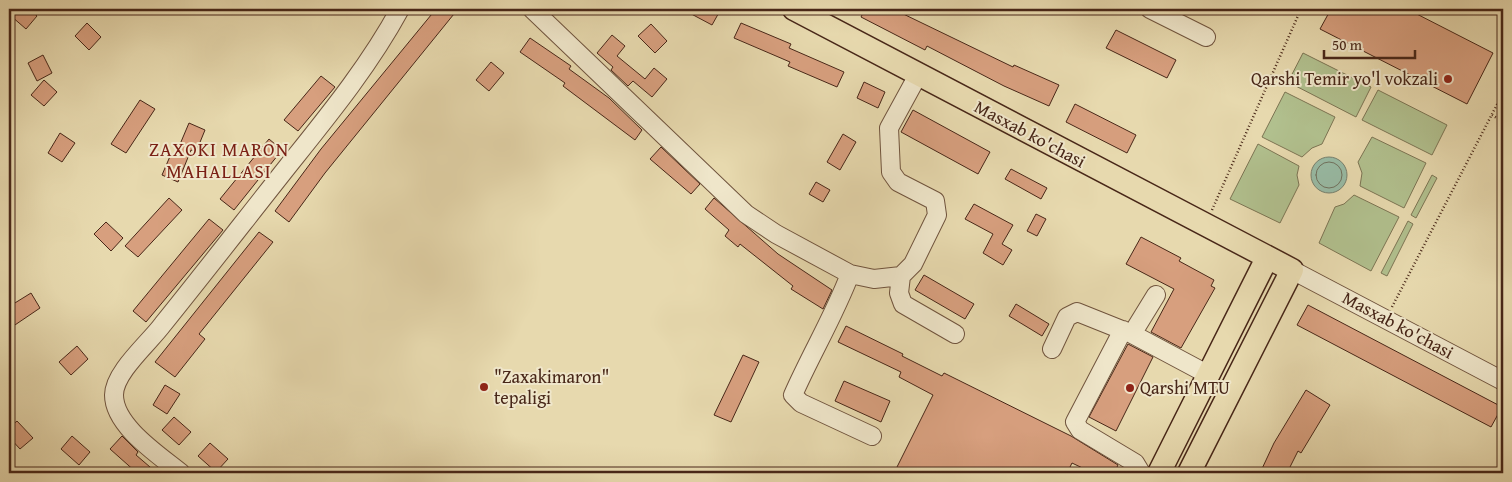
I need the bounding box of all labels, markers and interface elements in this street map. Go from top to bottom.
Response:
scale bar [1324,28,1416,60]
text: 50 m [1332,34,1363,55]
place label: Qarshi Temir yo'l vokzali [1251,65,1438,92]
marker: Qarshi Temir yo'l vokzali [1442,73,1454,85]
street label: Masxab ko'chasi [970,93,1091,174]
district label: ZAXOKI MARON MAHALLASI [149,135,289,185]
street label: Masxab ko'chasi [1338,284,1459,365]
place label: "Zaxakimaron" tepaligi [494,363,609,411]
place label: Qarshi MTU [1140,374,1230,401]
marker: "Zaxakimaron" tepaligi [478,381,490,393]
marker: Qarshi MTU [1124,382,1136,394]

